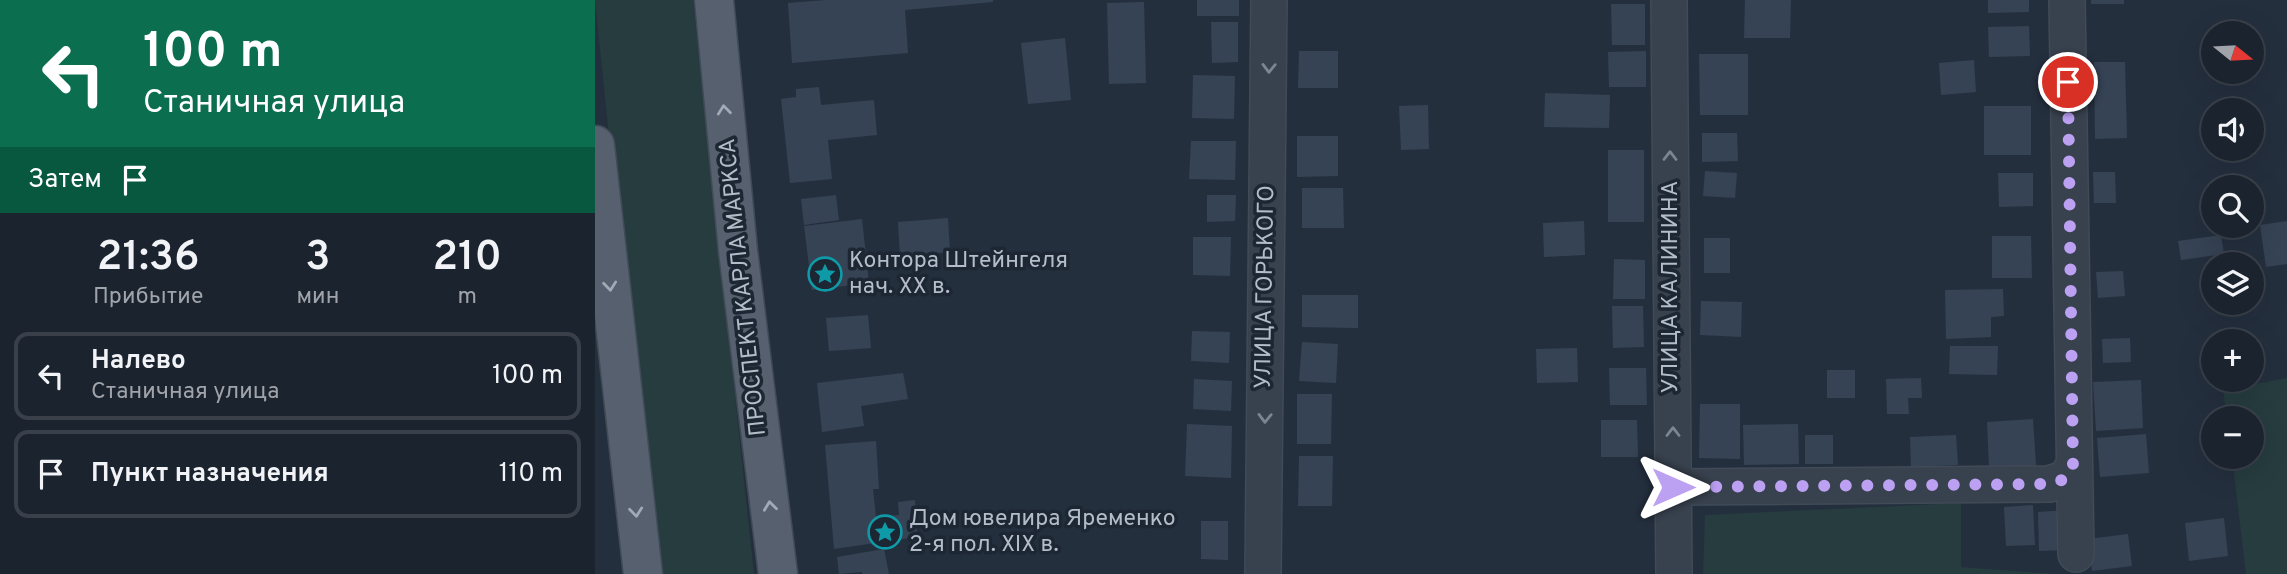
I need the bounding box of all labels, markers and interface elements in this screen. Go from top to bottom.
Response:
north arrow [2201,21,2265,84]
map controls [2201,21,2264,469]
text: 100 m [143,23,282,85]
icon: left [28,28,119,119]
pin [2038,52,2098,112]
one-way arrow [1261,63,1276,74]
icon: arrive [2049,63,2087,101]
text: Станичная улица [143,84,405,124]
button: sound [2201,98,2264,161]
one-way arrow [717,104,732,116]
street label: ПРОСПЕКТ КАРЛА МАРКСА [714,137,774,437]
one-way arrow [1662,150,1678,161]
icon: arrive [116,161,154,199]
text: Затем [28,164,102,197]
button: search [2201,175,2264,238]
street label: УЛИЦА КАЛИНИНА [1657,181,1686,393]
street label: УЛИЦА ГОРЬКОГО [1250,185,1282,389]
text: 21:36 [97,232,200,285]
text: 3 [305,232,331,285]
text: 210 [432,232,502,285]
place label: Контора Штейнгеля нач. ХХ в. [849,247,1068,302]
button: layers [2201,252,2264,315]
place icon: Контора Штейнгеля нач. ХХ в. [806,255,844,293]
one-way arrow [603,280,618,292]
text: Прибытие [93,283,203,312]
text: мин [296,283,339,312]
text: m [457,283,477,312]
button: + [2201,329,2264,392]
text: Налево [91,345,186,378]
icon: left [32,357,70,395]
text: 100 m [492,360,563,393]
text: Станичная улица [91,378,279,407]
button: − [2201,406,2264,469]
one-way arrow [1257,413,1272,424]
one-way arrow [1665,427,1680,438]
position arrow [1636,450,1710,524]
icon: arrive [32,455,70,493]
text: Пункт назначения [91,458,329,491]
text: 110 m [499,458,563,491]
one-way arrow [762,500,777,512]
place label: Дом ювелира Яременко 2-я пол. XIX в. [909,505,1176,560]
one-way arrow [628,506,643,518]
place icon: Дом ювелира Яременко 2-я пол. XIX в. [866,513,904,551]

